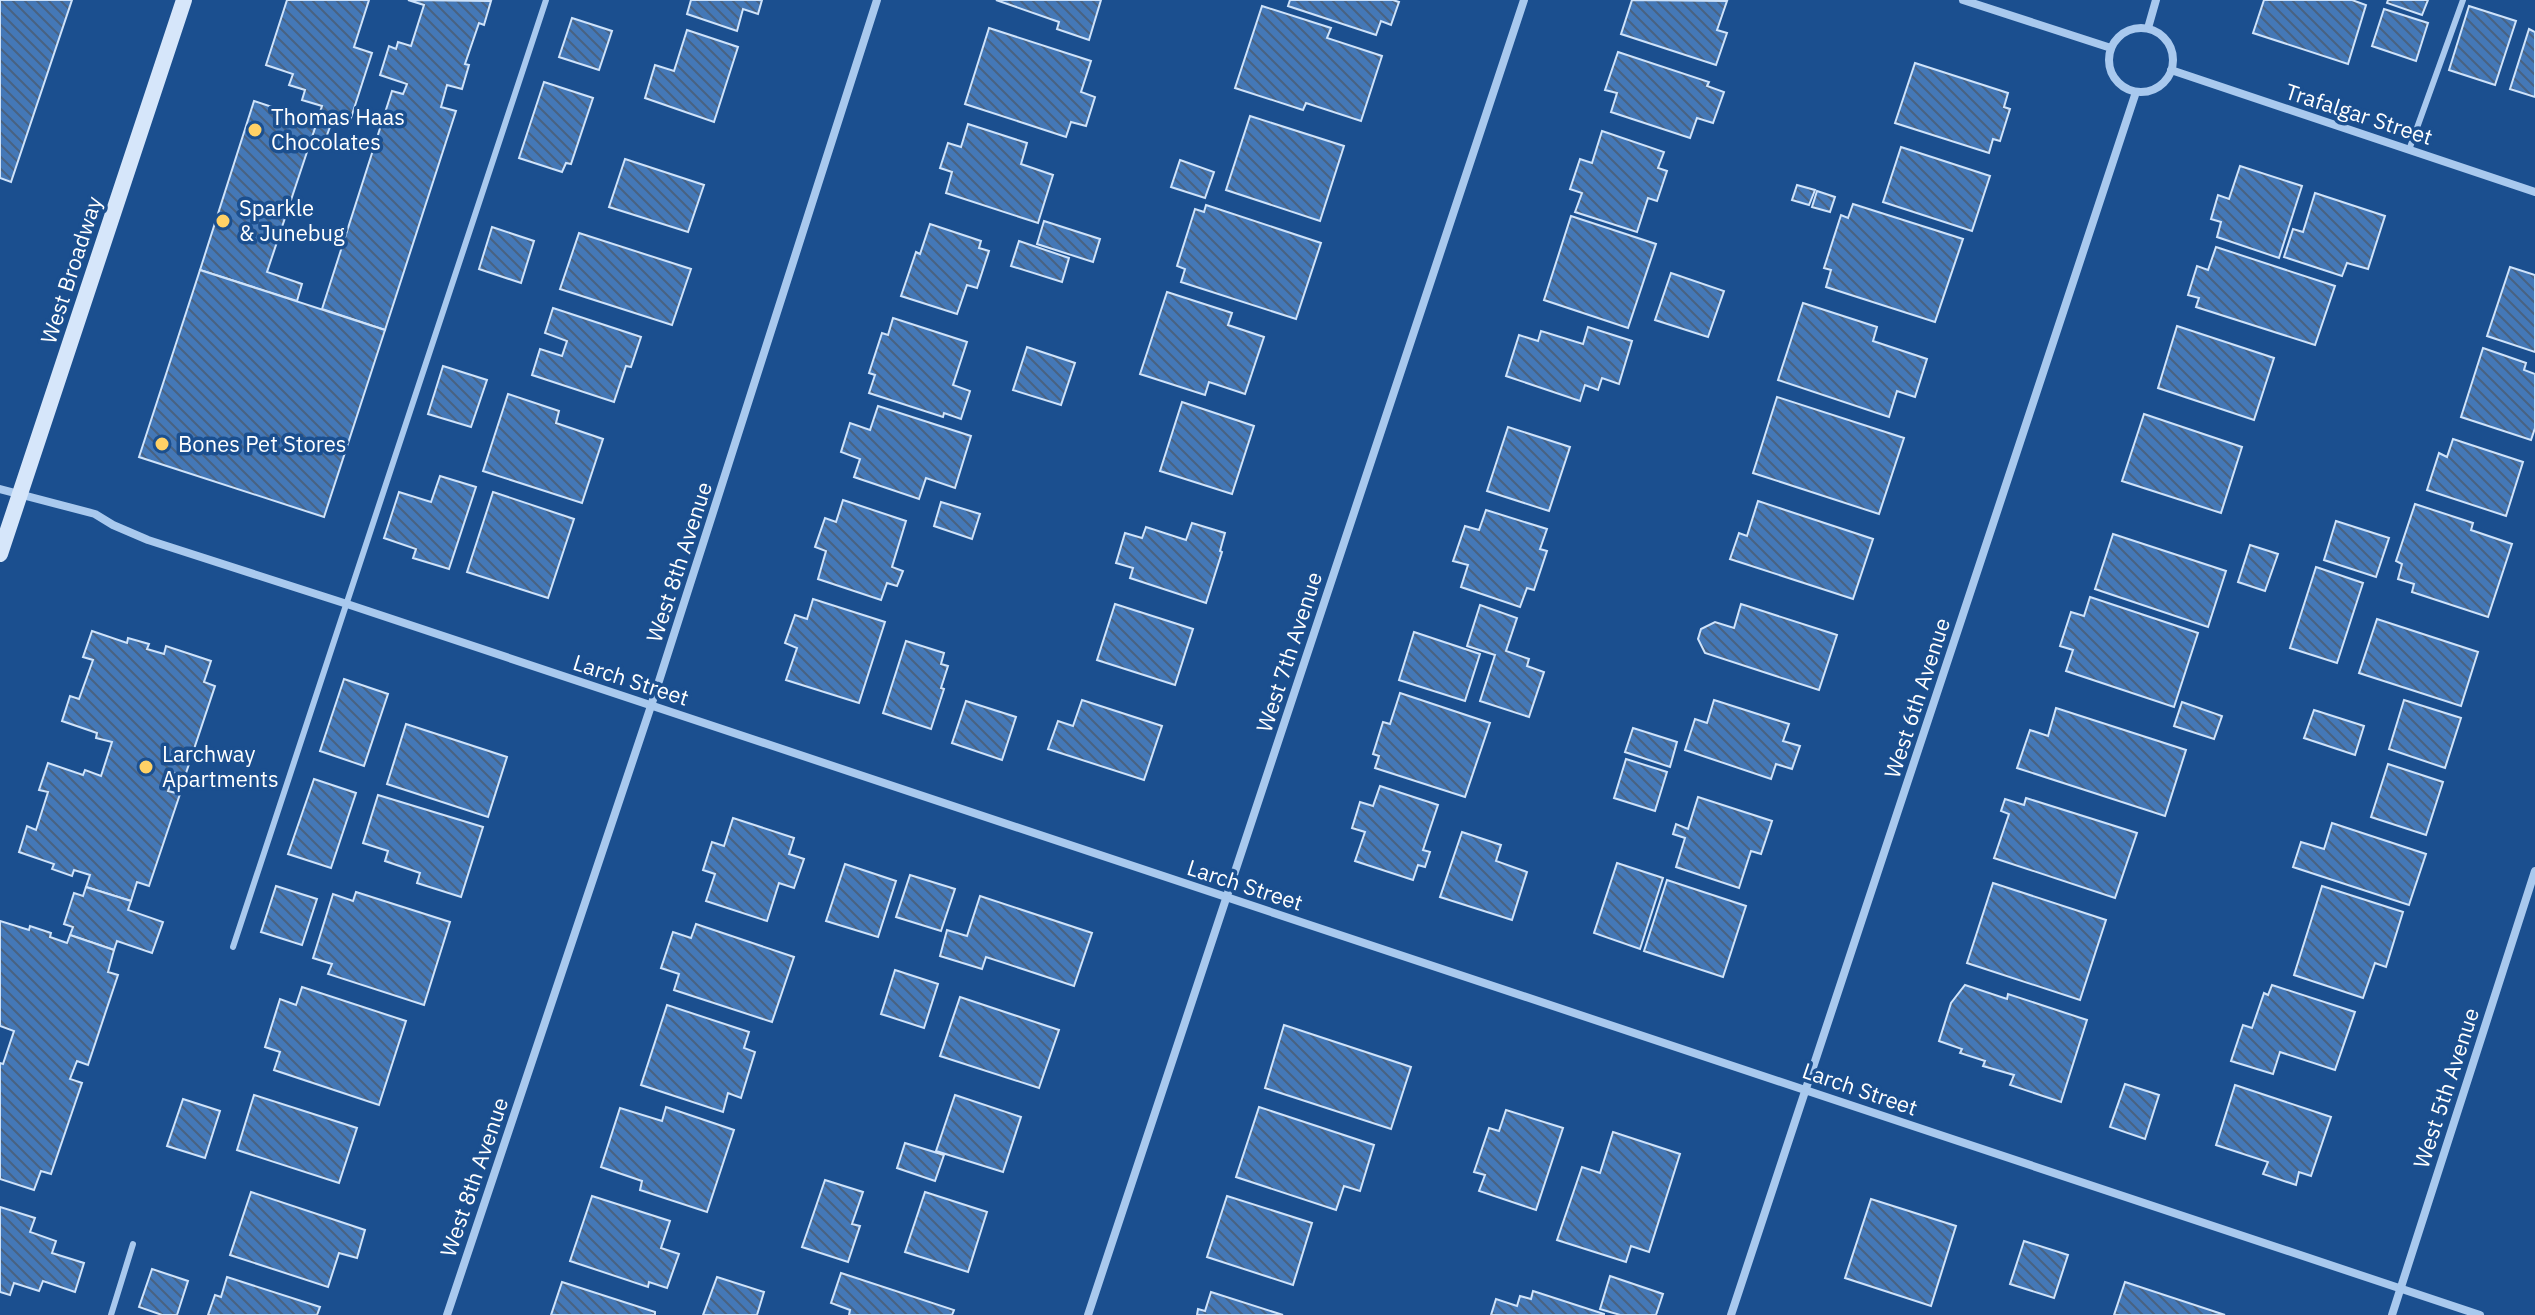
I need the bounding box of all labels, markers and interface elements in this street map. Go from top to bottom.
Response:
street label: Trafalgar Street [2282,76,2436,151]
place label: Thomas Haas Chocolates [271,102,405,156]
marker: Thomas Haas Chocolates [246,121,264,139]
street label: West Broadway [33,192,108,347]
place label: Sparkle & Junebug [239,193,345,247]
marker: Sparkle & Junebug [214,212,232,230]
place label: Bones Pet Stores [178,429,347,458]
marker: Bones Pet Stores [153,435,171,453]
street label: West 8th Avenue [639,478,718,646]
street label: West 7th Avenue [1249,568,1328,736]
street label: West 6th Avenue [1877,614,1956,782]
street label: Larch Street [570,647,693,712]
place label: Larchway Apartments [162,739,279,793]
marker: Larchway Apartments [137,758,155,776]
street label: Larch Street [1184,852,1307,917]
street label: West 5th Avenue [2406,1004,2485,1172]
street label: Larch Street [1799,1055,1922,1122]
street label: West 8th Avenue [433,1093,514,1260]

